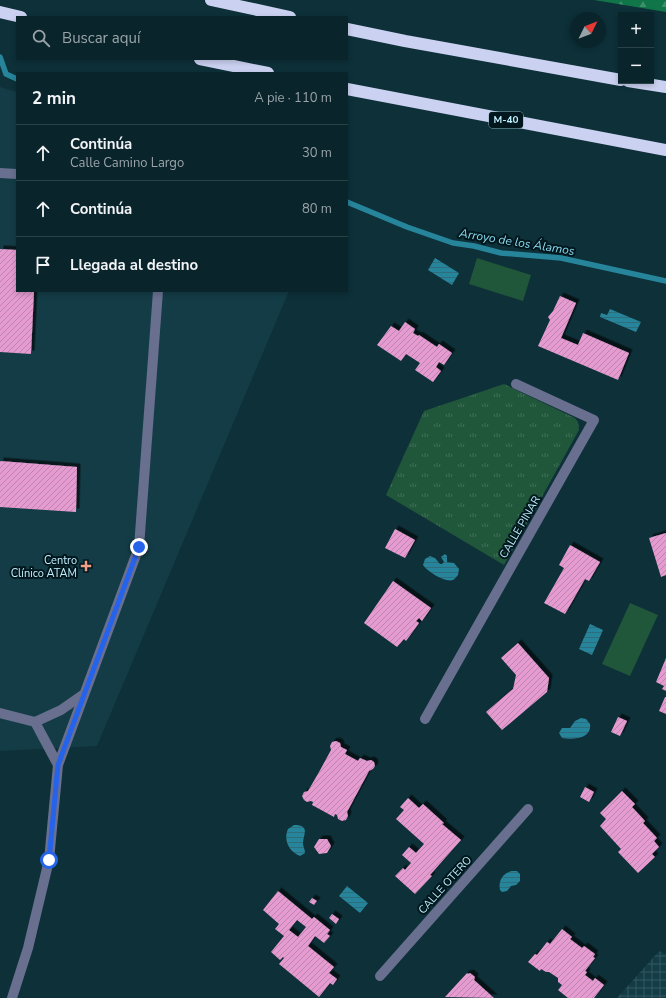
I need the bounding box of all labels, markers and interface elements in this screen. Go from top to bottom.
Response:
north arrow [570,12,606,48]
map controls [618,12,654,84]
button: + [618,12,654,48]
search box [16,16,348,60]
icon: search [30,27,52,49]
text: Buscar aquí [62,28,140,48]
button: − [618,48,654,84]
text: 2 min [32,87,76,110]
text: A pie · 110 m [254,89,332,107]
road number: M-40 [489,112,523,128]
text: Continúa [70,134,132,154]
icon: ahead [32,142,54,164]
text: 30 m [302,144,332,162]
text: Calle Camino Largo [70,154,184,172]
icon: ahead [32,198,54,220]
text: Continúa [70,199,132,219]
text: 80 m [302,200,332,218]
water label: Arroyo de los Álamos [457,225,576,259]
icon: arrive [32,254,54,276]
text: Llegada al destino [70,255,198,275]
street label: CALLE PINAR [496,493,544,561]
route end [130,538,148,556]
place label: Centro Clínico ATAM [11,553,77,581]
marker: Centro Clínico ATAM [80,560,92,572]
route start [40,851,58,869]
street label: CALLE OTERO [415,853,475,917]

